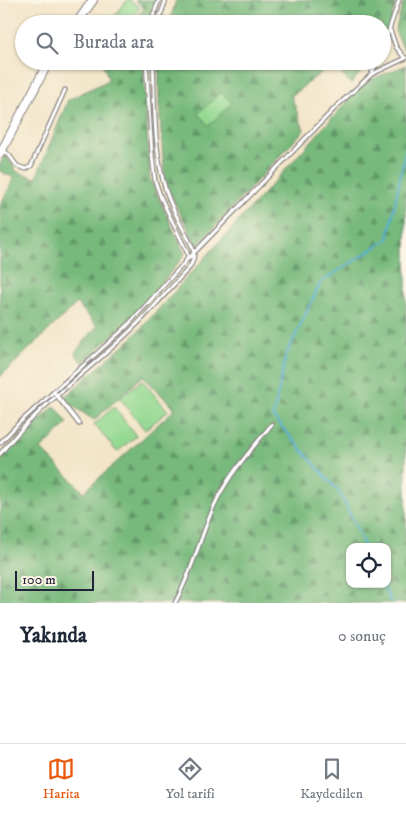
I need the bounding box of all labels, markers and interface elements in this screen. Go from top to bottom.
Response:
search box [15,15,391,70]
icon: search [33,29,61,57]
text: Burada ara [73,31,154,54]
map controls [346,543,391,588]
button: locate [346,543,391,588]
scale bar [15,568,94,591]
text: 100 m [22,571,56,589]
text: Yakında [20,623,87,649]
text: 0 sonuç [338,626,386,646]
tab: Harita [43,755,80,803]
tab: Yol tarifi [165,755,215,803]
tab: Kaydedilen [300,755,363,803]

